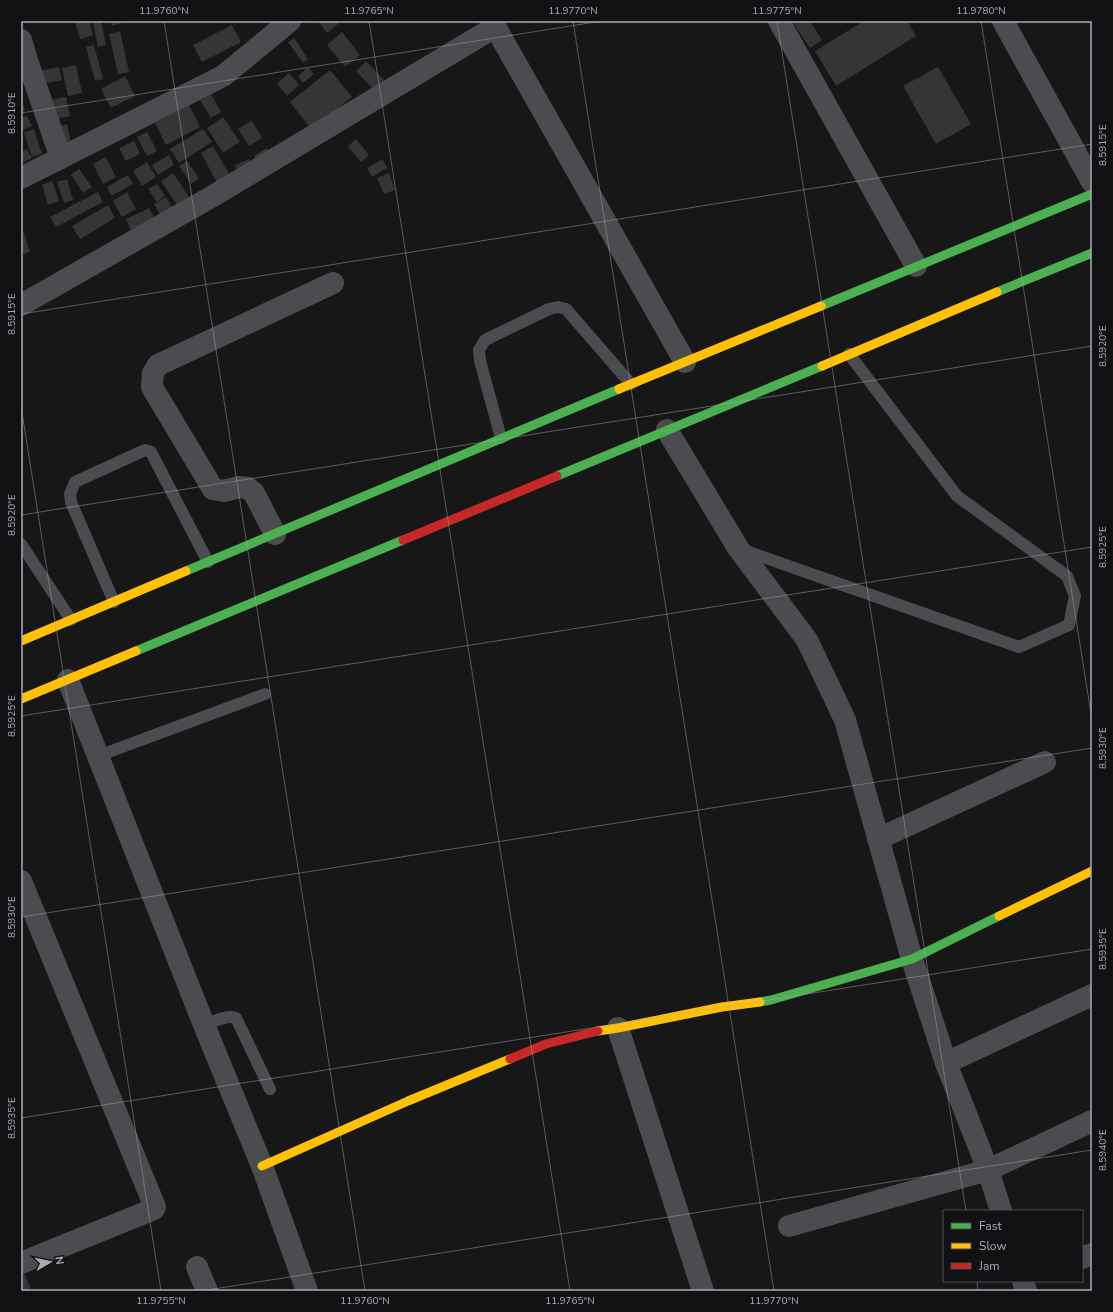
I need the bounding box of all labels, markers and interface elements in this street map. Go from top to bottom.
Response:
text: 11.9760°N [139,4,189,18]
text: 11.9765°N [344,4,394,18]
text: 11.9770°N [548,4,598,18]
text: 11.9775°N [752,4,802,18]
text: 11.9780°N [956,4,1006,18]
text: 8.5910°E [5,92,19,134]
text: 8.5915°E [1096,124,1110,166]
text: 8.5915°E [5,293,19,335]
text: 8.5920°E [1096,325,1110,367]
text: 8.5920°E [5,494,19,536]
text: 8.5925°E [1096,526,1110,568]
text: 8.5925°E [5,695,19,737]
text: 8.5930°E [1096,727,1110,769]
text: 8.5930°E [5,896,19,938]
text: 8.5935°E [1096,928,1110,970]
text: 8.5935°E [5,1097,19,1139]
text: 8.5940°E [1096,1129,1110,1171]
legend [943,1210,1083,1282]
text: Fast [979,1218,1002,1234]
text: Slow [979,1238,1007,1254]
north arrow [30,1242,70,1282]
text: N [51,1255,67,1266]
text: Jam [978,1258,1000,1274]
text: 11.9755°N [136,1294,186,1308]
text: 11.9760°N [340,1294,390,1308]
text: 11.9765°N [545,1294,595,1308]
text: 11.9770°N [749,1294,799,1308]

